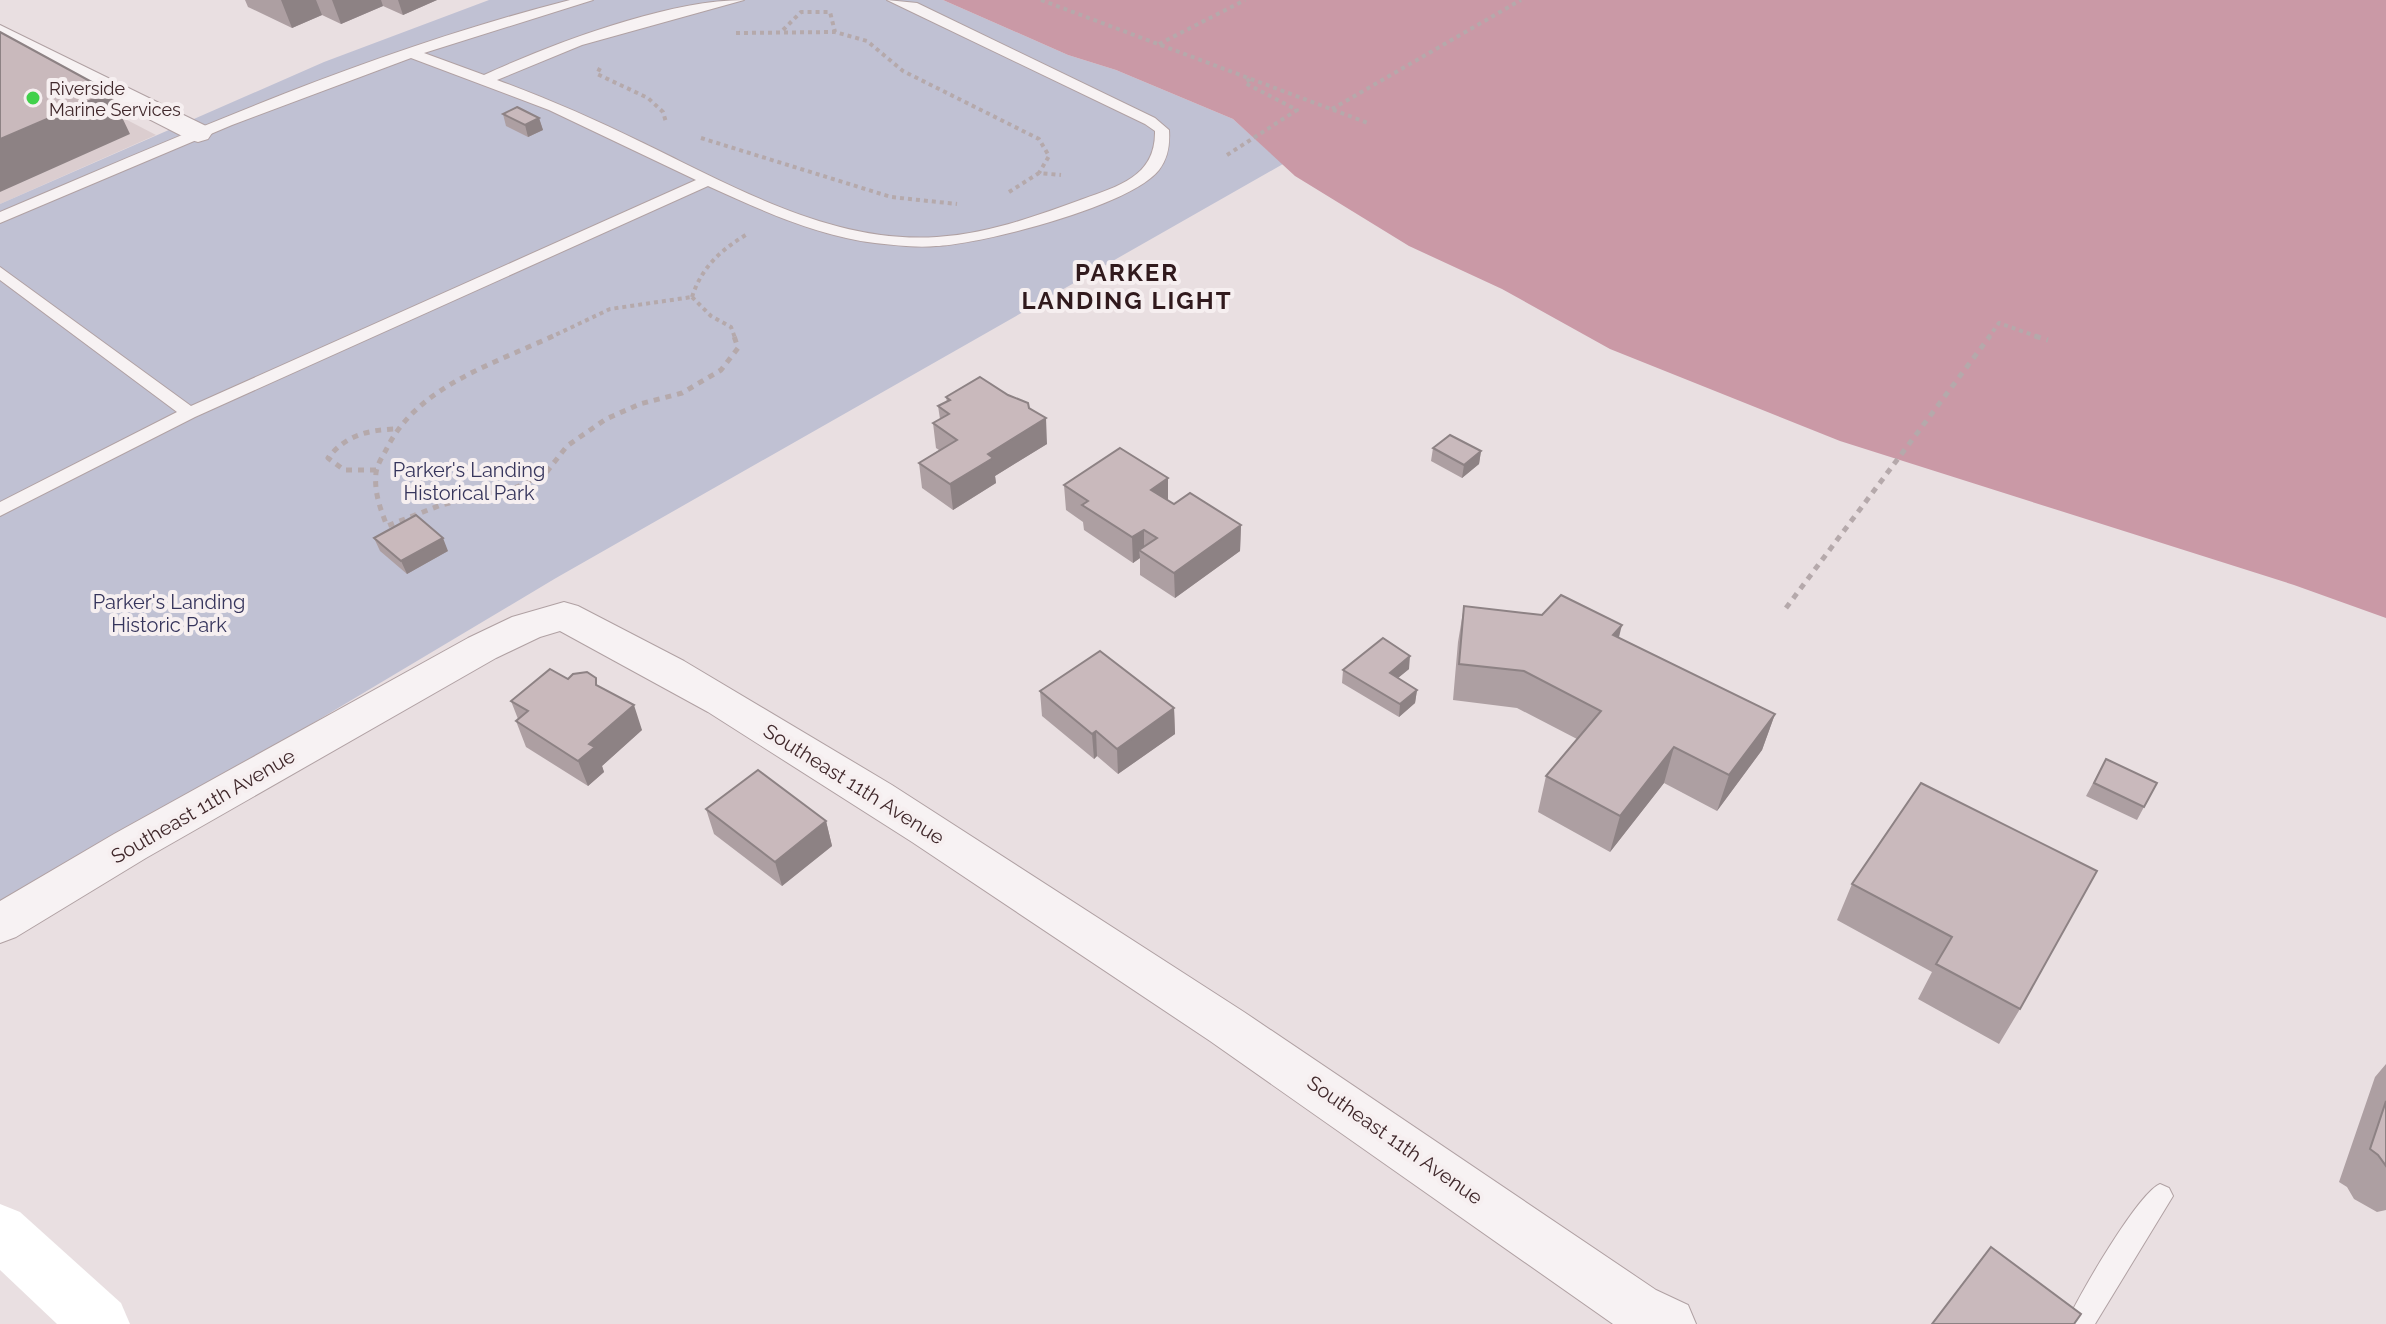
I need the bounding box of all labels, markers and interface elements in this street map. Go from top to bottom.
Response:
place label: Riverside Marine Services [49,78,181,120]
marker: Riverside Marine Services [24,89,42,107]
district label: PARKER LANDING LIGHT [1022,258,1233,315]
park label: Parker's Landing Historical Park [393,458,545,505]
park label: Parker's Landing Historic Park [93,590,245,637]
street label: Southeast 11th Avenue [759,719,949,850]
street label: Southeast 11th Avenue [107,743,300,869]
street label: Southeast 11th Avenue [1303,1070,1487,1210]

